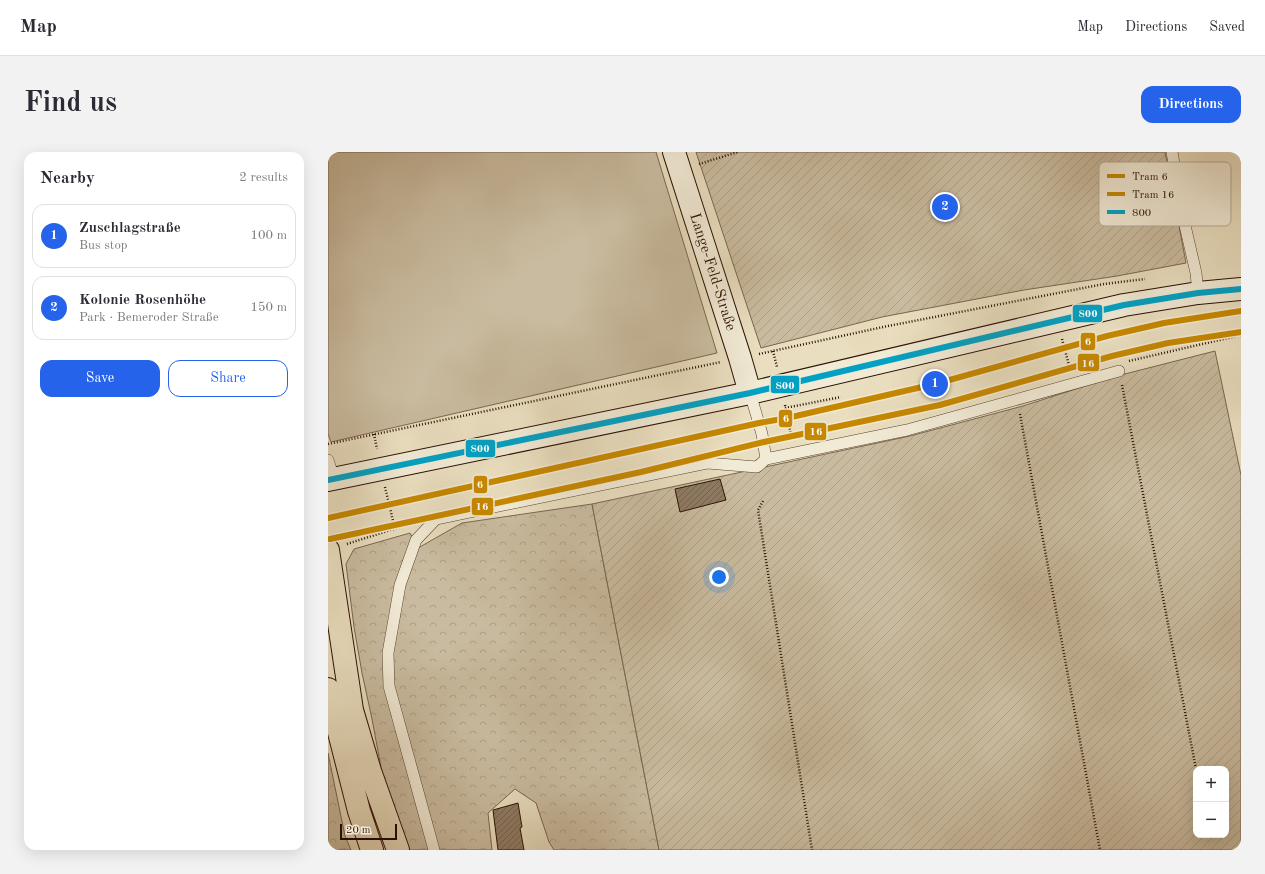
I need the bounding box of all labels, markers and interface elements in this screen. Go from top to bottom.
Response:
text: Map [20,18,57,37]
text: Map [1077,20,1103,34]
text: Directions [1125,20,1187,34]
text: Saved [1209,20,1245,34]
button: Directions [1141,86,1241,123]
text: Find us [24,90,117,118]
legend [1099,162,1231,226]
text: Nearby [40,170,95,187]
text: 2 results [239,171,288,184]
text: Tram 6 [1132,172,1168,183]
text: Tram 16 [1132,190,1174,201]
pin: 2 [932,192,958,222]
text: 800 [1132,208,1151,219]
street label: Lange-Feld-Straße [687,211,738,333]
text: Zuschlagstraße [79,221,181,236]
text: 1 [50,229,58,242]
text: 100 m [250,229,287,242]
text: Bus stop [79,239,128,252]
text: Kolonie Rosenhöhe [79,293,206,308]
text: 2 [50,301,58,314]
text: 150 m [250,301,287,314]
line badge: 800 [1072,304,1103,323]
text: 800 [1078,309,1098,320]
text: Park · Bemeroder Straße [79,311,219,324]
line badge: 6 [1080,332,1096,351]
text: 6 [1085,337,1091,348]
line badge: 16 [1077,353,1100,372]
text: 16 [1082,359,1094,370]
button: Save [40,360,160,397]
button: Share [168,360,288,397]
pin: 1 [922,369,948,399]
line badge: 800 [770,375,800,394]
text: 800 [775,381,795,392]
line badge: 6 [778,409,793,428]
text: 6 [783,414,789,425]
line badge: 16 [804,422,827,441]
text: 16 [810,427,822,438]
line badge: 800 [465,439,496,458]
text: 800 [470,444,490,455]
line badge: 6 [473,475,488,494]
text: 6 [477,480,483,491]
line badge: 16 [471,497,494,516]
text: 16 [476,502,488,513]
your location [709,567,729,587]
map controls [1193,766,1229,838]
button: + [1193,766,1229,802]
button: − [1193,802,1229,838]
scale bar [340,822,397,841]
text: 20 m [346,825,371,836]

